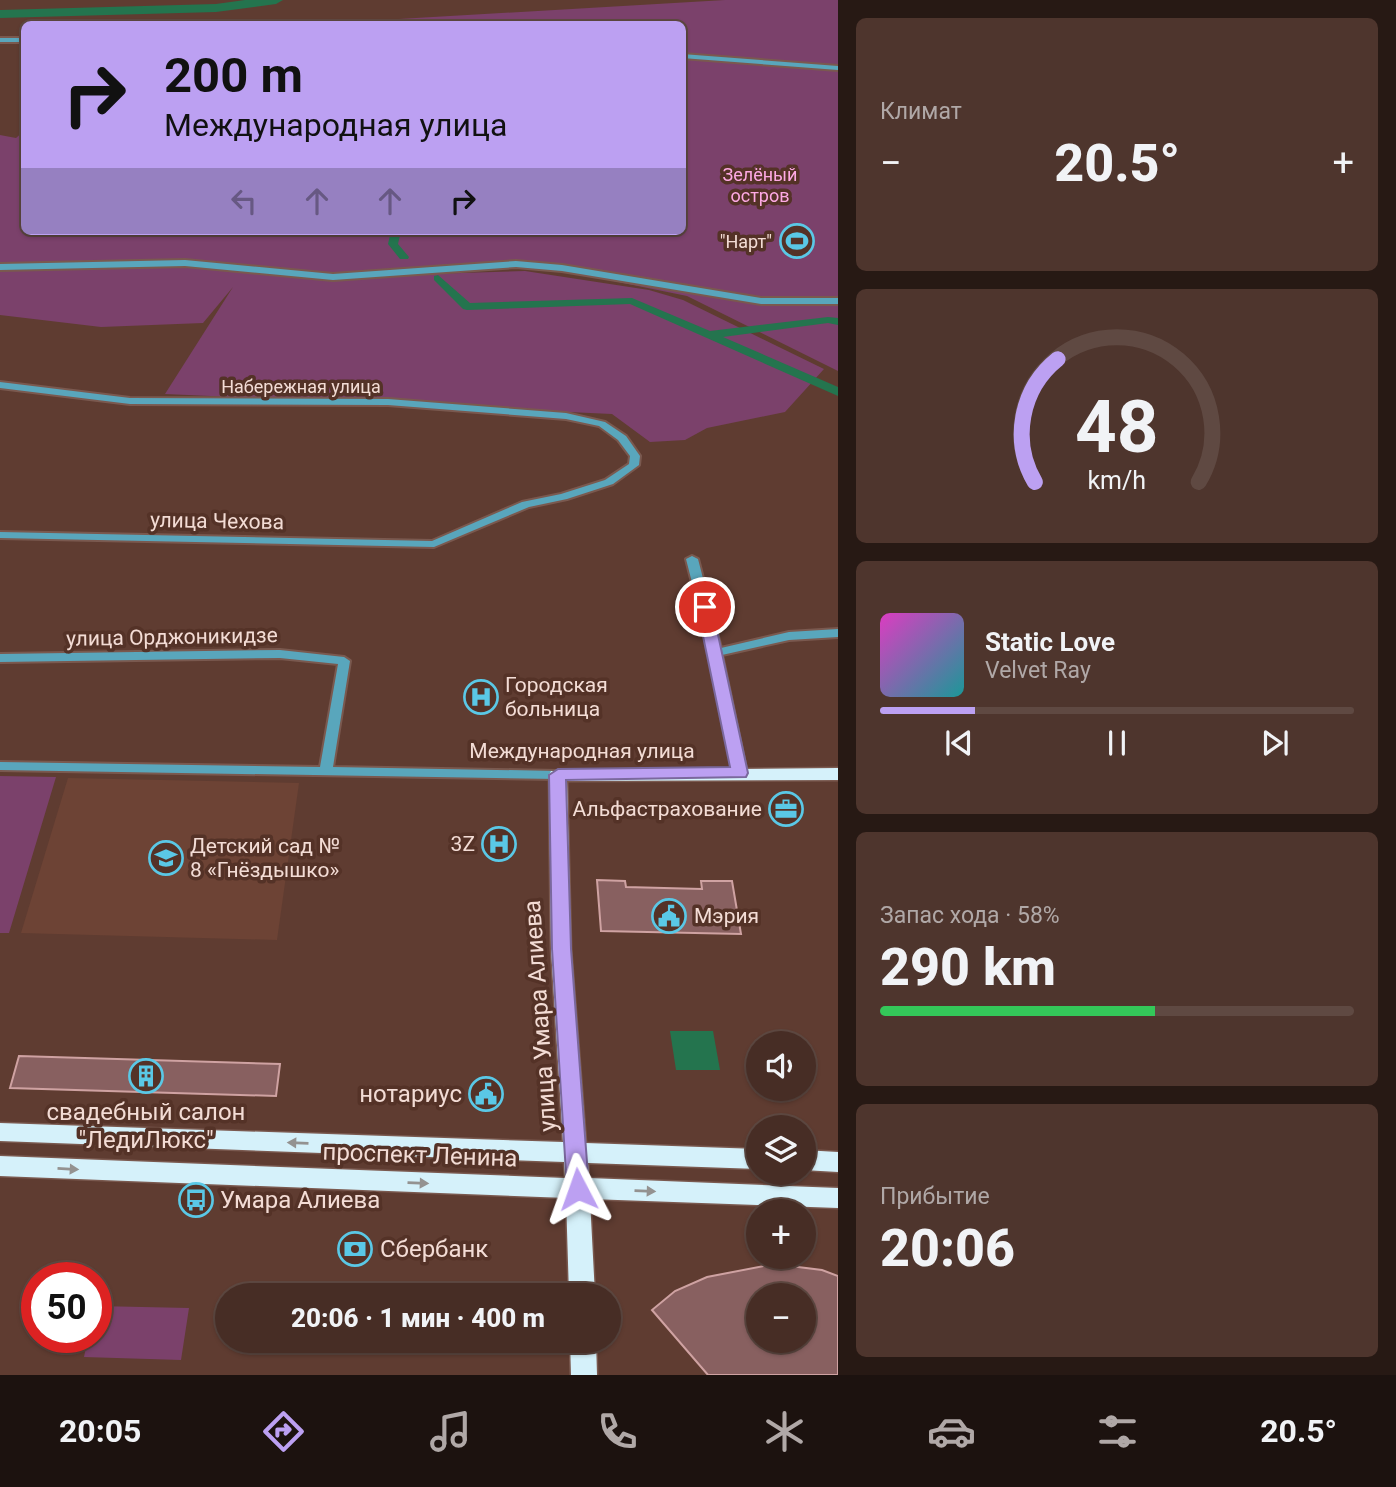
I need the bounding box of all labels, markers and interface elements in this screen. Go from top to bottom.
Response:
text: 200 m [164,47,303,104]
icon: right [49,49,140,140]
text: Климат [880,98,962,125]
text: Международная улица [164,106,507,144]
text: 20.5° [1054,133,1180,194]
text: − [880,141,902,185]
text: + [1332,141,1354,185]
park label: Зелёный остров [723,164,797,206]
icon: left [225,182,263,220]
icon: ahead [298,182,336,220]
icon: ahead [371,182,409,220]
icon: right [444,182,482,220]
sports icon: "Нарт" [778,222,816,260]
place label: "Нарт" [720,231,772,252]
street label: Набережная улица [221,376,381,397]
text: 48 [1075,385,1159,471]
text: km/h [1088,466,1146,495]
street label: улица Чехова [150,508,284,534]
pin [675,577,735,637]
icon: arrive [686,588,724,626]
street label: улица Орджоникидзе [66,623,278,651]
text: Static Love [985,627,1115,657]
text: Velvet Ray [985,657,1091,684]
place label: Городская больница [505,673,608,721]
hospital icon: Городская больница [462,678,500,716]
icon: previous [940,724,978,762]
icon: pause [1098,724,1136,762]
icon: next [1256,724,1294,762]
street label: Международная улица [469,739,695,763]
office icon: Альфастрахование [767,790,805,828]
place label: Альфастрахование [573,797,762,821]
hospital icon: 3Z [480,825,518,863]
place label: 3Z [451,832,475,856]
place label: Детский сад № 8 «Гнёздышко» [190,834,340,882]
school or university icon: Детский сад № 8 «Гнёздышко» [147,839,185,877]
public building icon: Мэрия [650,897,688,935]
street label: улица Умара Алиева [518,899,562,1133]
text: Запас хода · 58% [880,902,1060,929]
place label: Мэрия [694,904,759,928]
text: 290 km [880,937,1056,998]
map controls [746,1031,816,1353]
button: sound [746,1031,816,1101]
building icon: свадебный салон "ЛедиЛюкс" [127,1057,165,1095]
public building icon: нотариус [467,1075,505,1113]
place label: нотариус [359,1080,462,1108]
place label: свадебный салон "ЛедиЛюкс" [47,1098,245,1154]
button: layers [746,1115,816,1185]
one-way arrow [287,1138,309,1149]
street label: проспект Ленина [322,1138,518,1172]
position arrow [541,1152,615,1226]
one-way arrow [57,1163,79,1174]
one-way arrow [407,1178,429,1189]
bus stop icon: Умара Алиева [177,1181,215,1219]
text: Прибытие [880,1183,990,1210]
place label: Умара Алиева [220,1186,380,1214]
one-way arrow [634,1186,656,1197]
button: + [746,1199,816,1269]
text: 20:06 [880,1218,1015,1279]
bank icon: Сбербанк [336,1230,374,1268]
place label: Сбербанк [380,1235,488,1263]
speed limit sign: 50 [21,1262,112,1353]
button: − [746,1283,816,1353]
text: 20:06 · 1 мин · 400 m [291,1303,545,1333]
icon: directions [259,1407,308,1456]
icon: music [426,1407,475,1456]
icon: phone [593,1407,642,1456]
icon: climate [760,1407,809,1456]
icon: car [927,1407,976,1456]
icon: filters [1093,1407,1142,1456]
text: 20:05 [59,1412,141,1450]
text: 20.5° [1260,1412,1337,1450]

